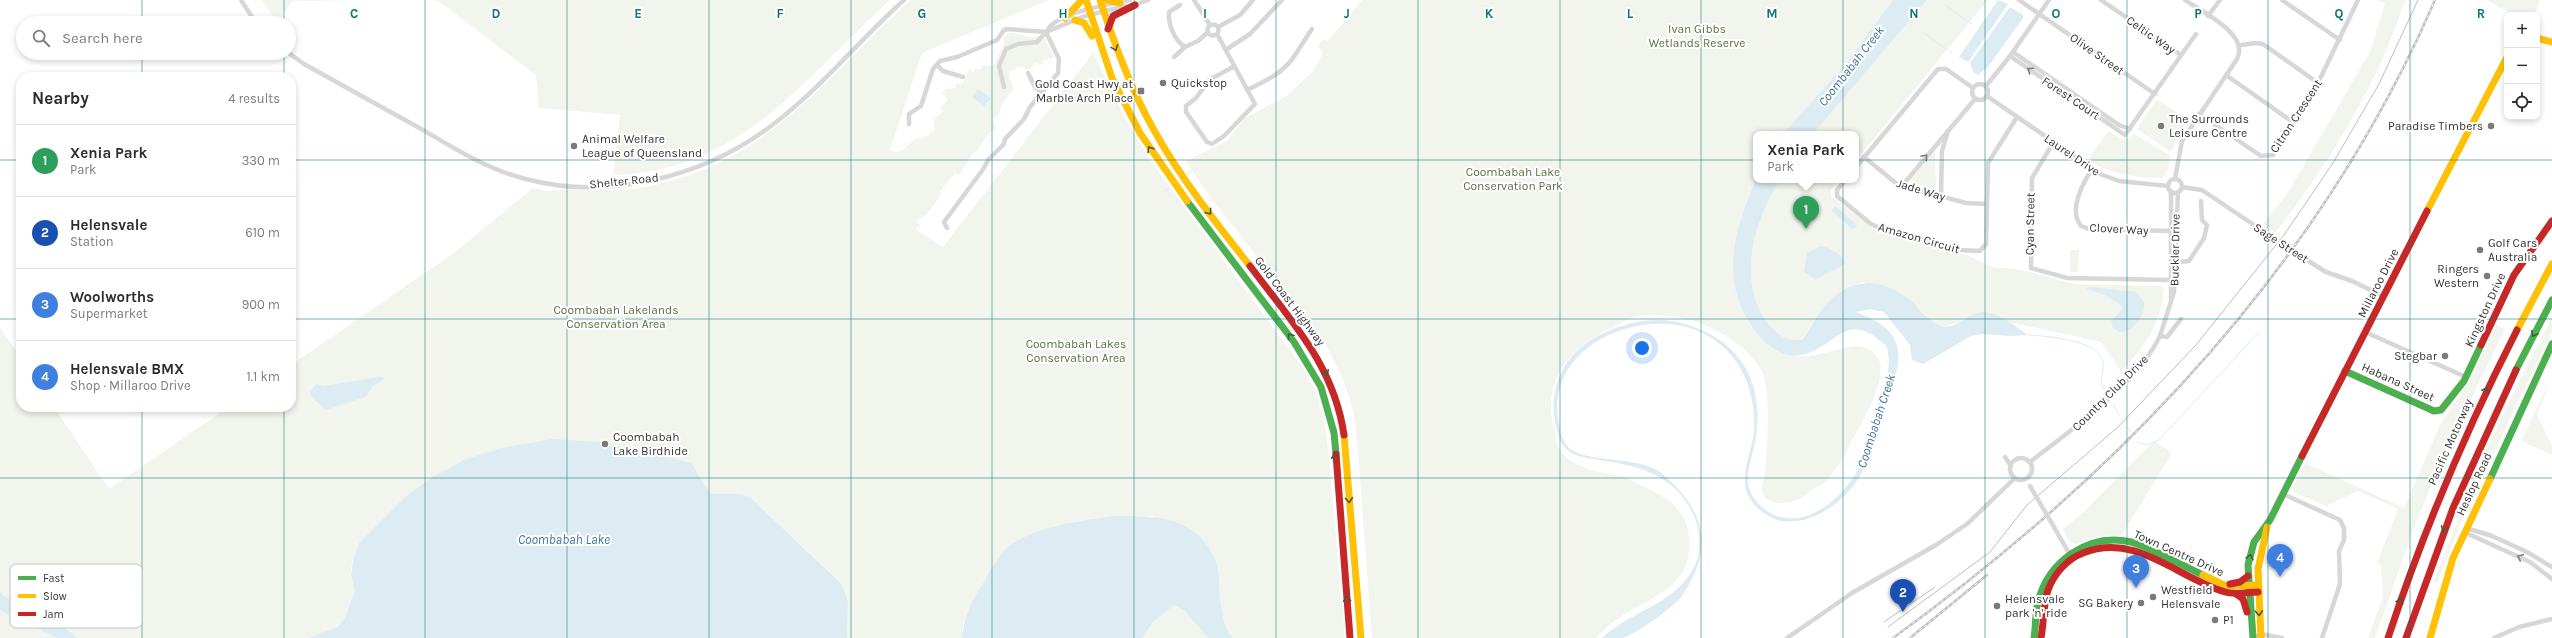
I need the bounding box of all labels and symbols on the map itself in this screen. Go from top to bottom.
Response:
text: C [350,6,358,21]
text: D [492,6,501,21]
text: E [634,6,642,21]
text: F [776,6,784,21]
text: G [918,6,926,21]
text: H [1058,6,1068,21]
text: I [1203,6,1207,21]
text: J [1344,6,1350,21]
text: K [1485,6,1494,21]
text: L [1627,6,1634,21]
text: M [1766,6,1778,21]
text: N [1909,6,1919,21]
text: O [2052,6,2061,21]
text: P [2194,6,2202,21]
text: Q [2335,6,2344,21]
text: R [2477,6,2485,21]
street label: Celtic Way [2124,13,2179,57]
park label: Ivan Gibbs Wetlands Reserve [1648,22,1746,50]
water label: Coombabah Creek [1815,23,1887,109]
street label: Olive Street [2067,30,2127,78]
one-way arrow [1111,45,1119,52]
one-way arrow [2027,68,2034,75]
street label: Forest Court [2039,74,2103,123]
place label: Quickstop [1171,76,1227,90]
street label: Citron Crescent [2267,76,2325,155]
place label: Gold Coast Hwy at Marble Arch Place [1035,77,1133,105]
marker: Quickstop [1158,78,1168,88]
marker: Gold Coast Hwy at Marble Arch Place [1136,86,1146,96]
place label: The Surrounds Leisure Centre [2169,112,2249,140]
place label: Paradise Timbers [2388,119,2483,133]
marker: The Surrounds Leisure Centre [2156,121,2166,131]
marker: Paradise Timbers [2486,121,2496,131]
street label: Laurel Drive [2041,131,2103,179]
place label: Animal Welfare League of Queensland [582,132,702,160]
marker: Animal Welfare League of Queensland [569,141,579,151]
one-way arrow [1147,146,1155,153]
one-way arrow [1920,154,1927,162]
park label: Coombabah Lake Conservation Park [1463,165,1563,193]
street label: Shelter Road [589,170,659,192]
street label: Jade Way [1895,176,1947,204]
street label: Cyan Street [2022,192,2038,255]
pin: 1 [1793,196,1819,229]
one-way arrow [1204,207,1211,214]
street label: Buckler Drive [2167,214,2183,286]
street label: Amazon Circuit [1877,220,1962,256]
street label: Clover Way [2089,220,2149,238]
street label: Sage Street [2251,220,2311,266]
place label: Golf Cars Australia [2488,236,2537,264]
marker: Golf Cars Australia [2475,245,2485,255]
street label: Millaroo Drive [2355,246,2401,320]
street label: Gold Coast Highway [1252,254,1328,349]
place label: Ringers Western [2434,262,2479,290]
street label: Kingston Drive [2462,271,2508,349]
marker: Ringers Western [2482,271,2492,281]
park label: Coombabah Lakelands Conservation Area [554,303,679,331]
one-way arrow [2531,330,2538,338]
one-way arrow [1288,334,1295,341]
park label: Coombabah Lakes Conservation Area [1026,337,1126,365]
your location [1632,338,1652,358]
place label: Stegbar [2394,349,2438,363]
marker: Stegbar [2440,351,2450,361]
street label: Country Club Drive [2069,352,2151,434]
street label: Habana Street [2360,360,2437,404]
one-way arrow [1321,369,1329,377]
water label: Coombabah Creek [1854,372,1898,470]
one-way arrow [2481,387,2489,394]
street label: Pacific Motorway [2425,396,2475,487]
place label: Coombabah Lake Birdhide [613,430,688,458]
marker: Coombabah Lake Birdhide [600,439,610,449]
street label: Heslop Road [2453,450,2495,518]
one-way arrow [1331,453,1340,459]
one-way arrow [1345,497,1354,503]
one-way arrow [2441,525,2449,532]
street label: Town Centre Drive [2132,527,2226,579]
water label: Coombabah Lake [518,532,610,547]
pin: 4 [2267,544,2293,577]
one-way arrow [2246,554,2254,561]
one-way arrow [2516,554,2524,562]
pin: 3 [2123,555,2149,588]
legend [10,564,142,628]
text: Fast [43,572,64,585]
pin: 2 [1890,579,1916,612]
place label: Westfield Helensvale [2161,583,2220,611]
text: Slow [43,590,67,603]
place label: Helensvale park 'n' ride [2005,592,2067,620]
marker: Westfield Helensvale [2148,592,2158,602]
one-way arrow [1343,596,1352,602]
place label: SG Bakery [2078,596,2133,610]
marker: SG Bakery [2136,598,2146,608]
one-way arrow [2395,598,2403,605]
marker: Helensvale park 'n' ride [1992,601,2002,611]
text: Jam [43,608,64,621]
one-way arrow [2255,610,2264,616]
place label: P1 [2223,613,2234,627]
marker: P1 [2210,615,2220,625]

